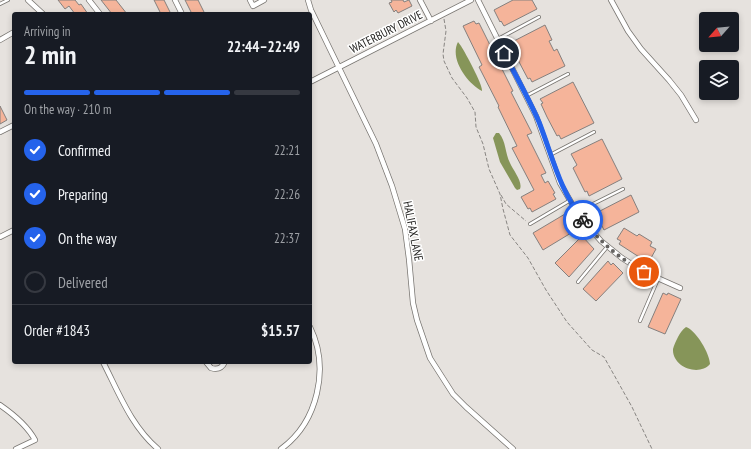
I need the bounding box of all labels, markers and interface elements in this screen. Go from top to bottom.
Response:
street label: WATERBURY DRIVE [347,7,425,56]
north arrow [699,12,739,52]
map controls [699,12,739,100]
text: Arriving in [24,23,71,40]
pin [487,36,521,70]
text: 22:44–22:49 [227,37,300,56]
text: 2 min [24,38,77,71]
icon: home [493,42,515,64]
button: layers [699,60,739,100]
text: On the way · 210 m [24,101,111,118]
icon: check [24,139,46,161]
text: Confirmed [58,141,111,160]
text: 22:21 [274,142,300,159]
icon: check [24,183,46,205]
text: Preparing [58,185,108,204]
text: 22:26 [274,186,300,203]
street label: HALIFAX LANE [400,200,427,262]
courier [563,200,603,240]
icon: bike [572,209,594,231]
icon: check [24,227,46,249]
text: On the way [58,229,117,248]
text: 22:37 [274,230,300,247]
pin [627,255,661,289]
icon: bag [633,261,655,283]
text: Delivered [58,273,108,292]
text: Order #1843 [24,321,90,340]
text: $15.57 [261,321,300,340]

